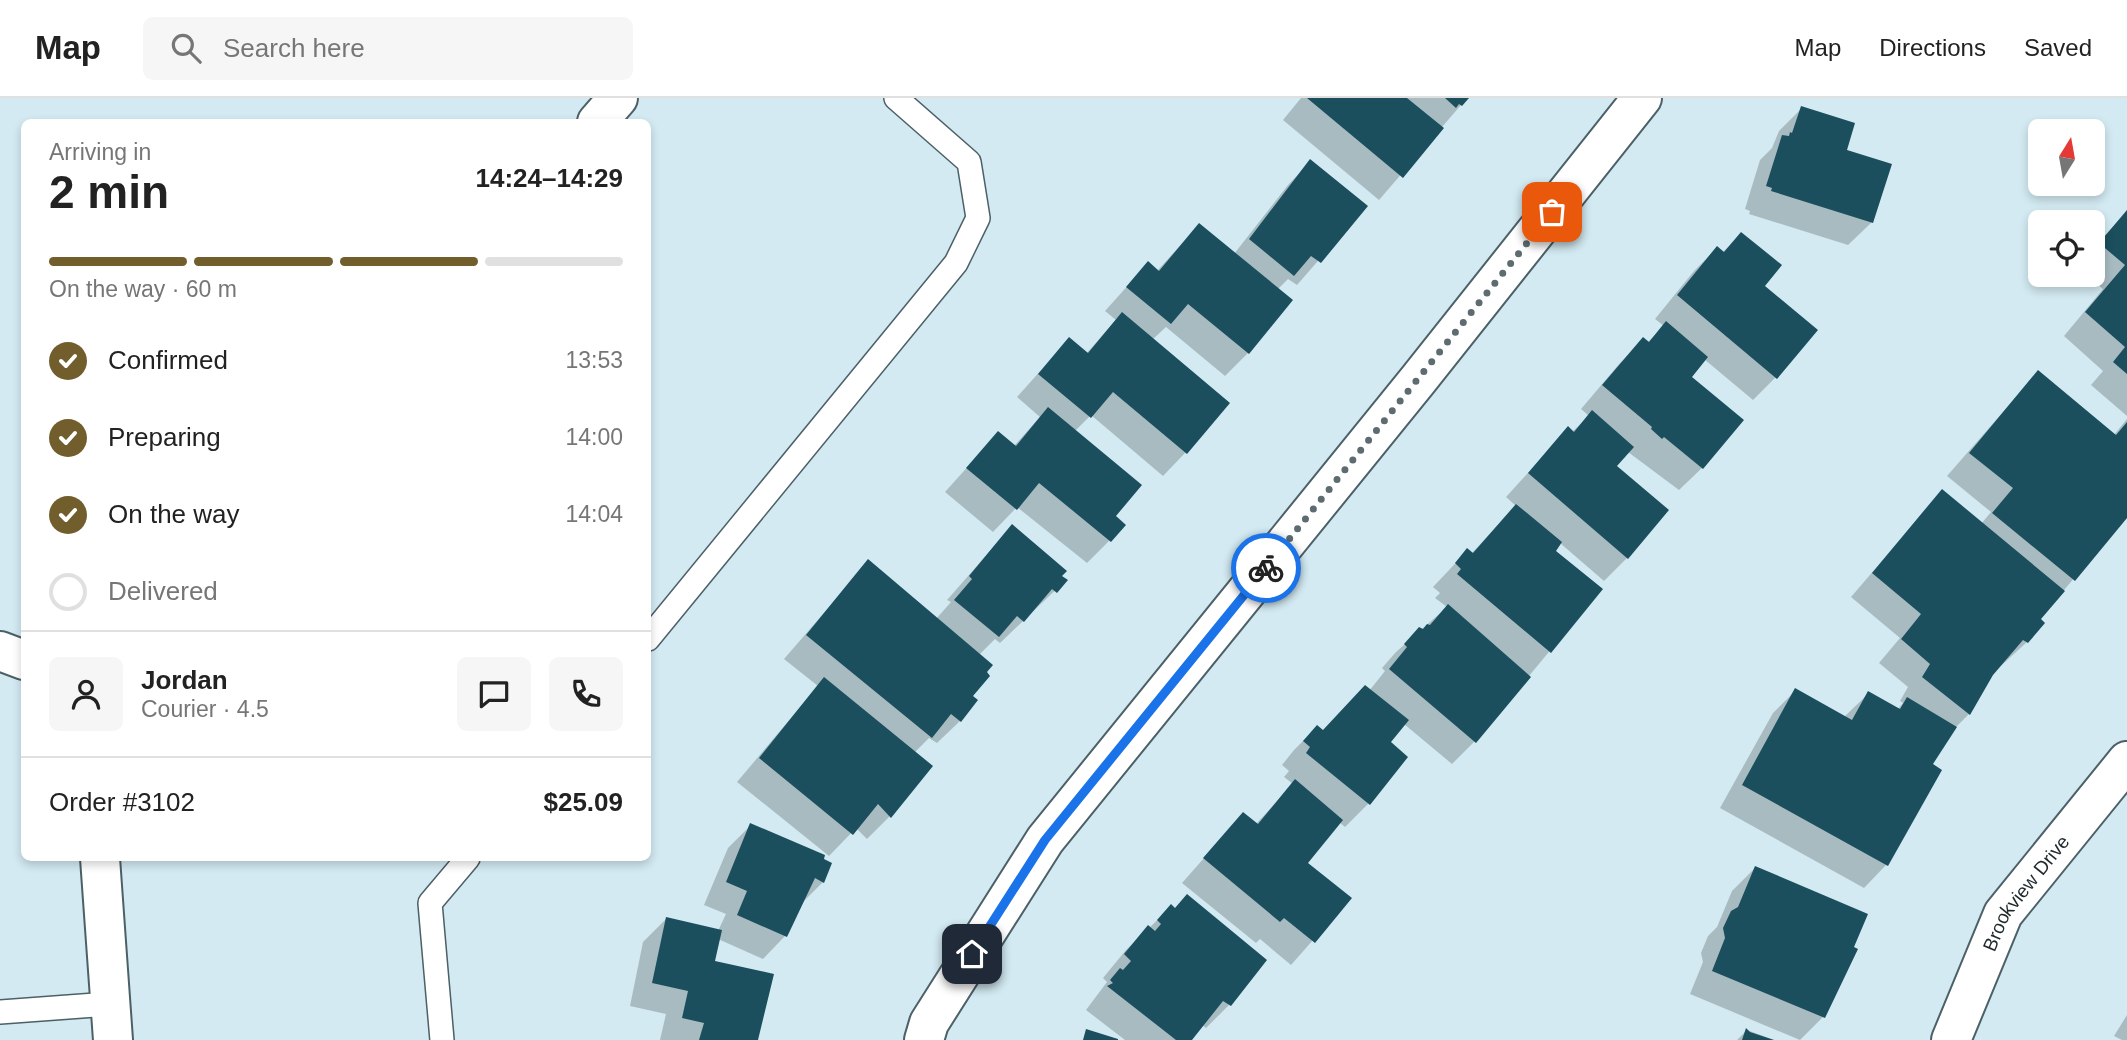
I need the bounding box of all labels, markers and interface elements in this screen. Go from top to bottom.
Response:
search box [143,17,633,80]
text: Map [35,29,101,66]
icon: search [167,29,205,67]
text: Search here [223,33,365,63]
text: Map [1795,34,1841,61]
text: Directions [1879,34,1986,61]
text: Saved [2024,34,2092,61]
north arrow [2028,119,2105,196]
map controls [2028,119,2105,287]
text: Arriving in [49,139,151,165]
text: 14:24–14:29 [476,163,623,193]
text: 2 min [49,166,169,218]
pin [1522,182,1582,242]
icon: bag [1533,193,1571,231]
button: locate [2028,210,2105,287]
text: On the way · 60 m [49,276,237,302]
icon: check [49,342,87,380]
text: Confirmed [108,345,228,375]
text: 13:53 [565,347,623,373]
icon: check [49,419,87,457]
text: Preparing [108,422,221,452]
text: 14:00 [565,424,623,450]
icon: check [49,496,87,534]
text: On the way [108,499,240,529]
text: 14:04 [565,501,623,527]
courier [1231,533,1301,603]
icon: bike [1247,549,1285,587]
text: Delivered [108,576,218,606]
button: person [49,657,123,731]
button: chat [457,657,531,731]
button: phone [549,657,623,731]
text: Jordan [141,665,228,695]
text: Courier · 4.5 [141,696,269,722]
text: Order #3102 [49,787,195,817]
text: $25.09 [543,787,623,817]
street label: Brookview Drive [1979,831,2073,954]
pin [942,924,1002,984]
icon: home [953,935,991,973]

